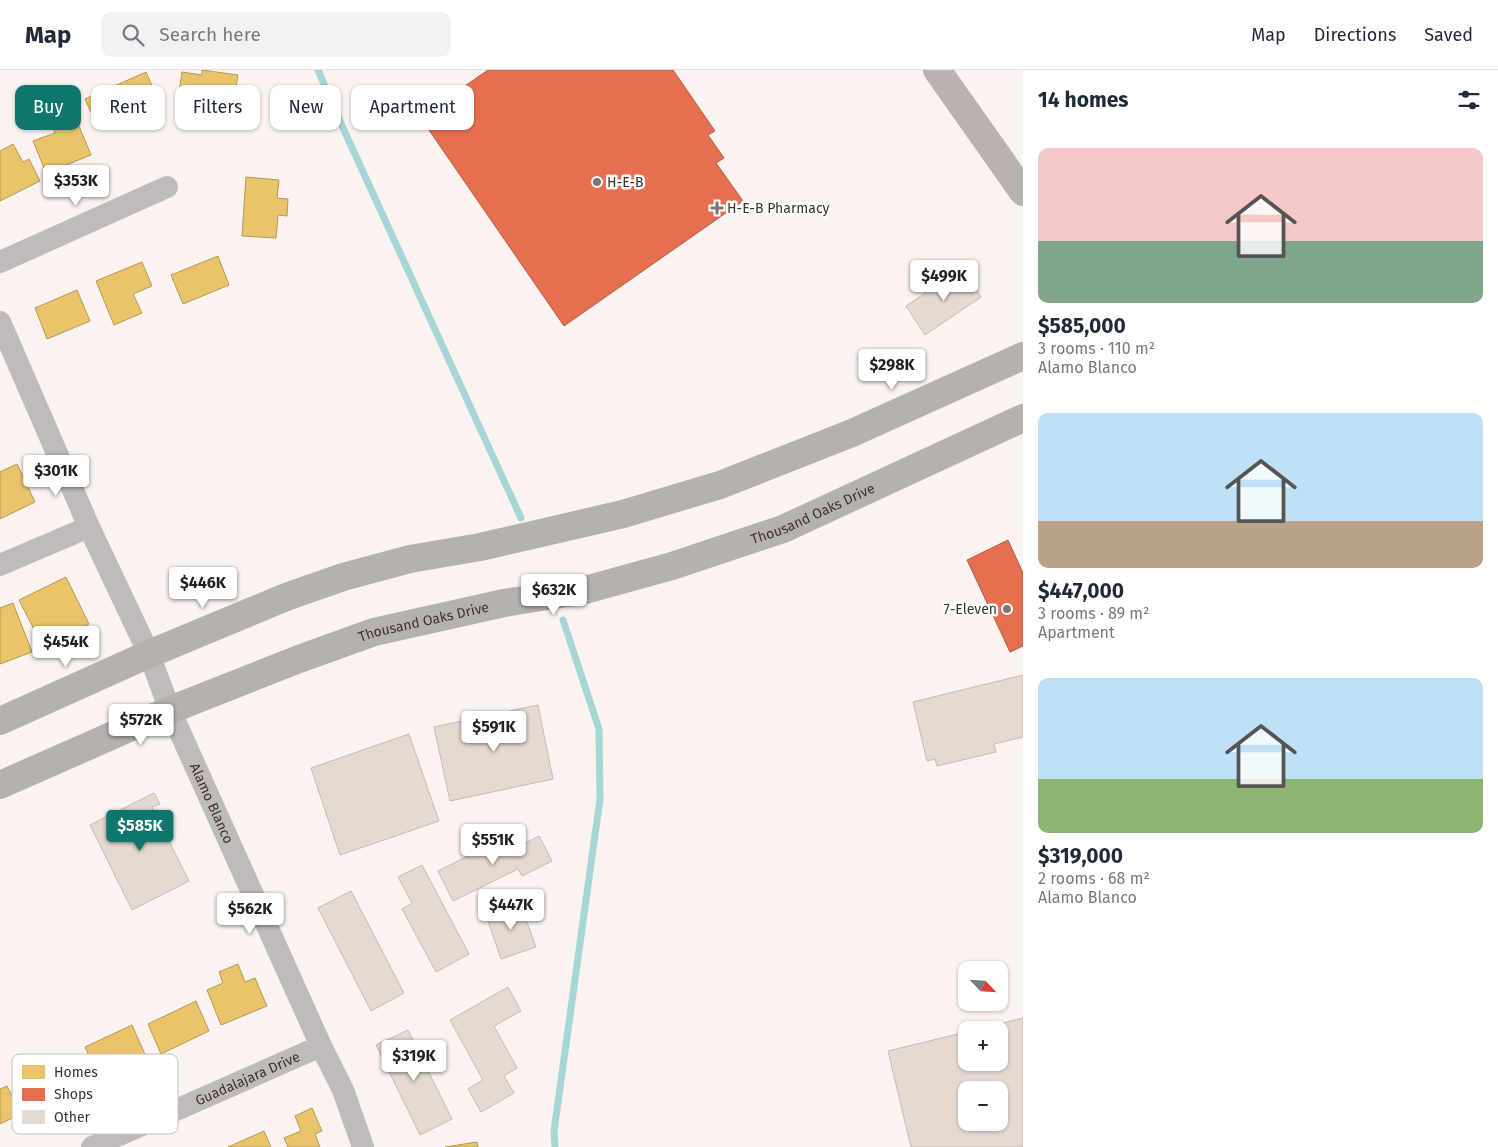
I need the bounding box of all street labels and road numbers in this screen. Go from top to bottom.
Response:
street label: Thousand Oaks Drive [749,479,877,548]
street label: Thousand Oaks Drive [356,598,491,645]
street label: Alamo Blanco [186,760,237,846]
street label: Guadalajara Drive [193,1048,303,1109]

